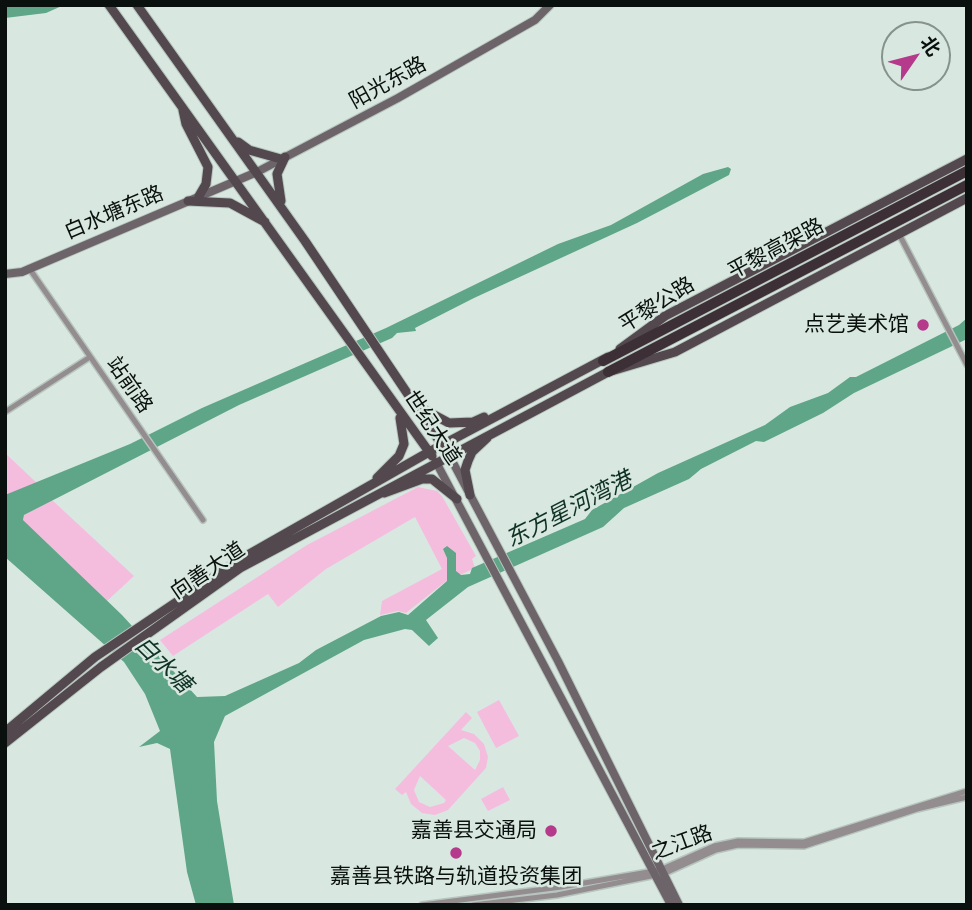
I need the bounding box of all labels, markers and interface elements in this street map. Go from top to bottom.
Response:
north arrow [881,21,951,91]
text: 北 [915,29,948,61]
street label: 阳光东路 [345,52,431,114]
street label: 白水塘东路 [61,181,167,245]
street label: 平黎高架路 [724,213,828,285]
street label: 平黎公路 [615,272,699,338]
place label: 点艺美术馆 [804,312,909,338]
marker: 点艺美术馆 [915,317,931,333]
street label: 站前路 [101,352,157,418]
street label: 世纪大道 [398,386,466,470]
water label: 东方星河湾港 [501,466,637,554]
street label: 向善大道 [166,537,250,605]
water label: 白水塘 [129,631,197,699]
place label: 嘉善县交通局 [411,818,537,844]
street label: 之江路 [648,820,716,866]
marker: 嘉善县交通局 [543,823,559,839]
marker: 嘉善县铁路与轨道投资集团 [448,845,464,861]
place label: 嘉善县铁路与轨道投资集团 [330,864,582,890]

